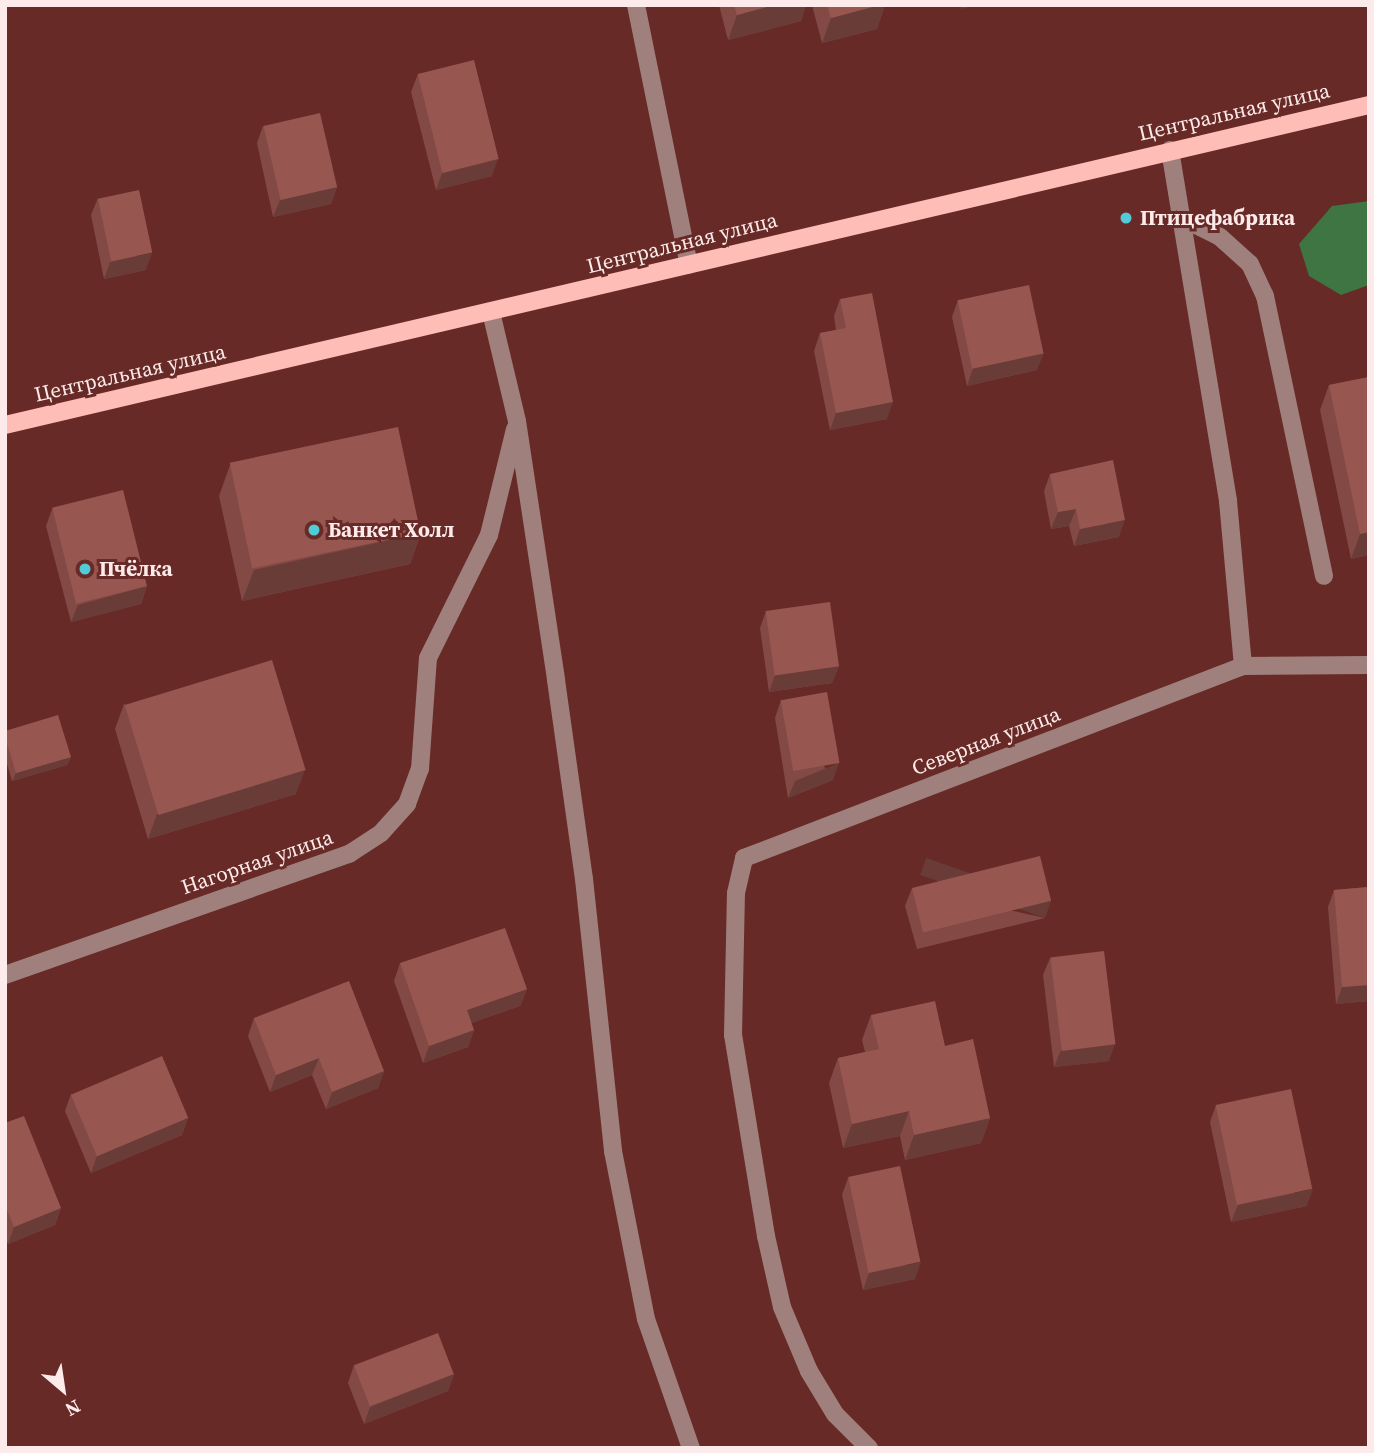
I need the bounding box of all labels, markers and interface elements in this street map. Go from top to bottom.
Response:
street label: Центральная улица [1136,78,1332,146]
place label: Птицефабрика [1140,205,1295,231]
street label: Центральная улица [584,207,780,279]
marker: Птицефабрика [1118,210,1134,226]
street label: Центральная улица [32,339,228,407]
place label: Банкет Холл [328,517,454,543]
marker: Банкет Холл [306,522,322,538]
place label: Пчёлка [99,556,173,582]
marker: Пчёлка [77,561,93,577]
street label: Северная улица [908,701,1064,781]
street label: Нагорная улица [178,824,336,900]
north arrow [28,1355,98,1425]
text: N [61,1394,86,1423]

